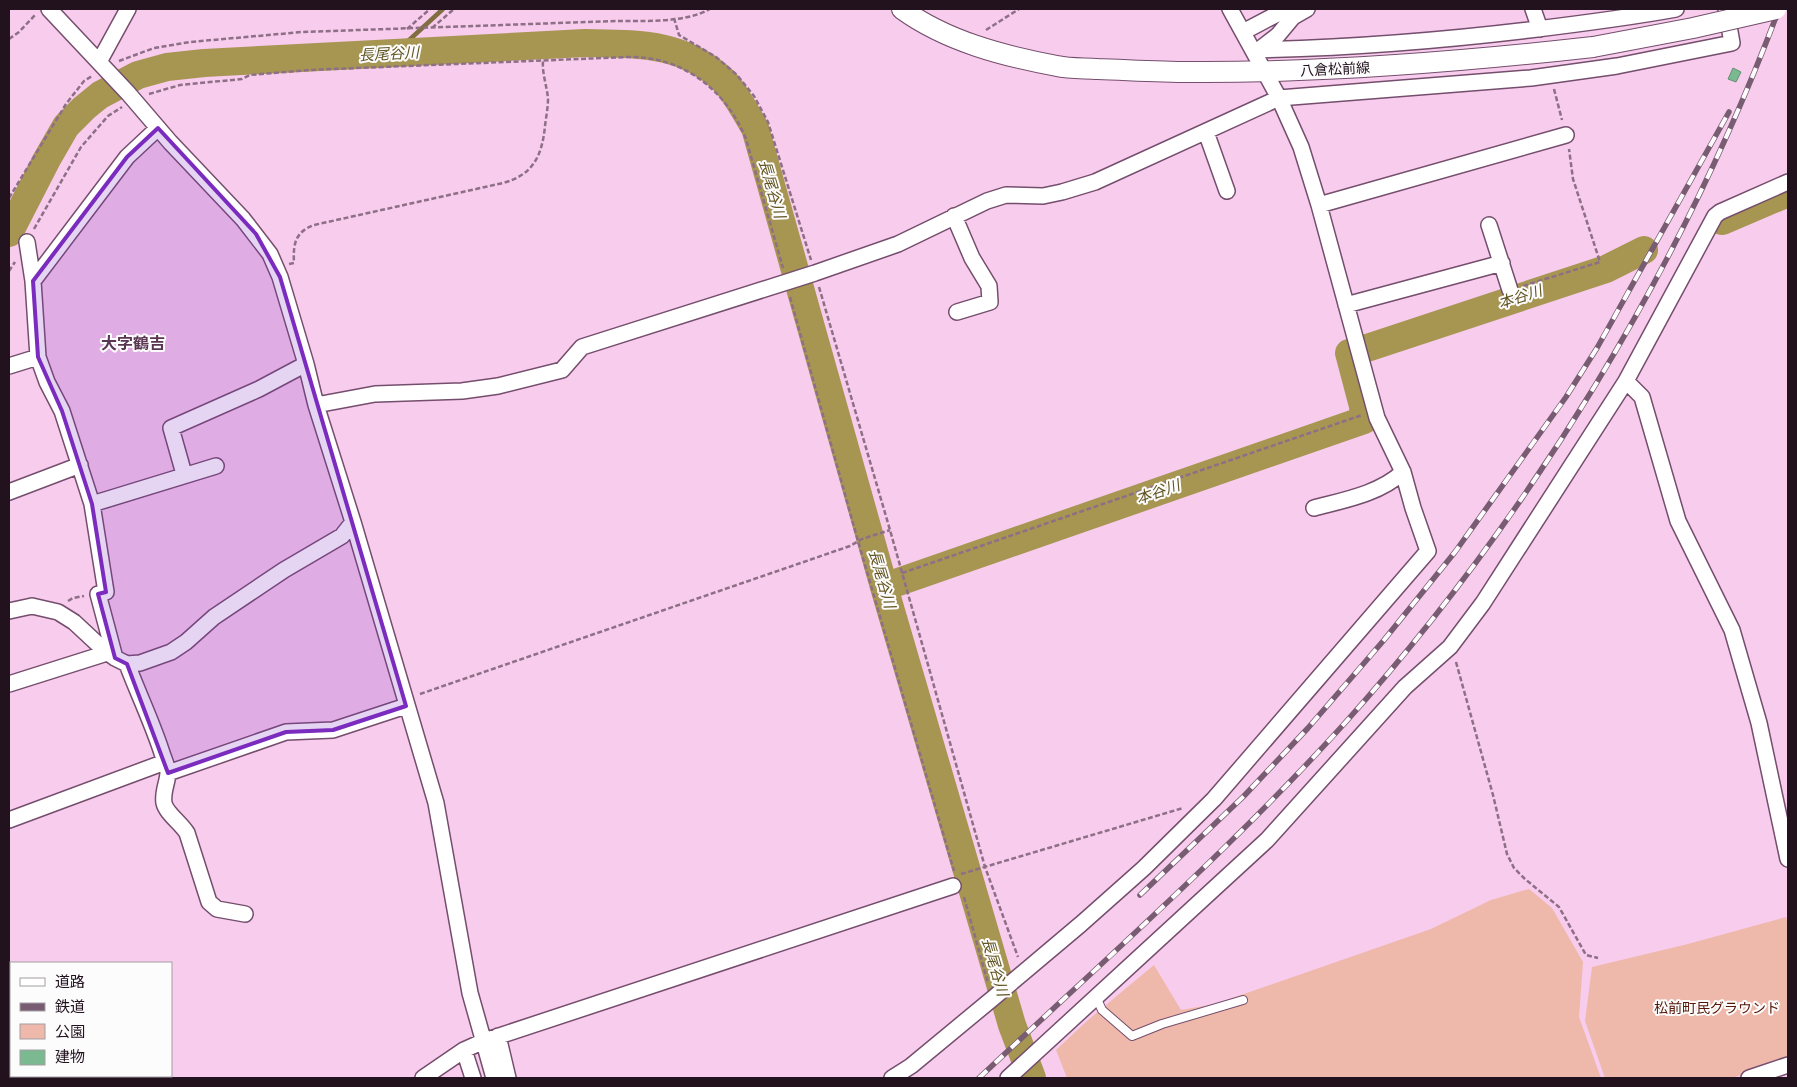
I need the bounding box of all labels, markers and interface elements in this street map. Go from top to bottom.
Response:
water label: 長尾谷川 [359,42,421,64]
street label: 八倉松前線 [1300,58,1370,79]
water label: 長尾谷川 [756,157,790,222]
water label: 本谷川 [1496,280,1546,312]
district label: 大字鶴吉 [101,333,165,352]
water label: 本谷川 [1133,475,1184,507]
water label: 長尾谷川 [866,547,900,612]
water label: 長尾谷川 [979,935,1013,1000]
legend [10,962,172,1077]
text: 道路 [55,972,85,990]
text: 鉄道 [55,997,85,1015]
park label: 松前町民グラウンド [1654,999,1780,1016]
text: 公園 [55,1022,85,1040]
text: 建物 [55,1047,85,1065]

